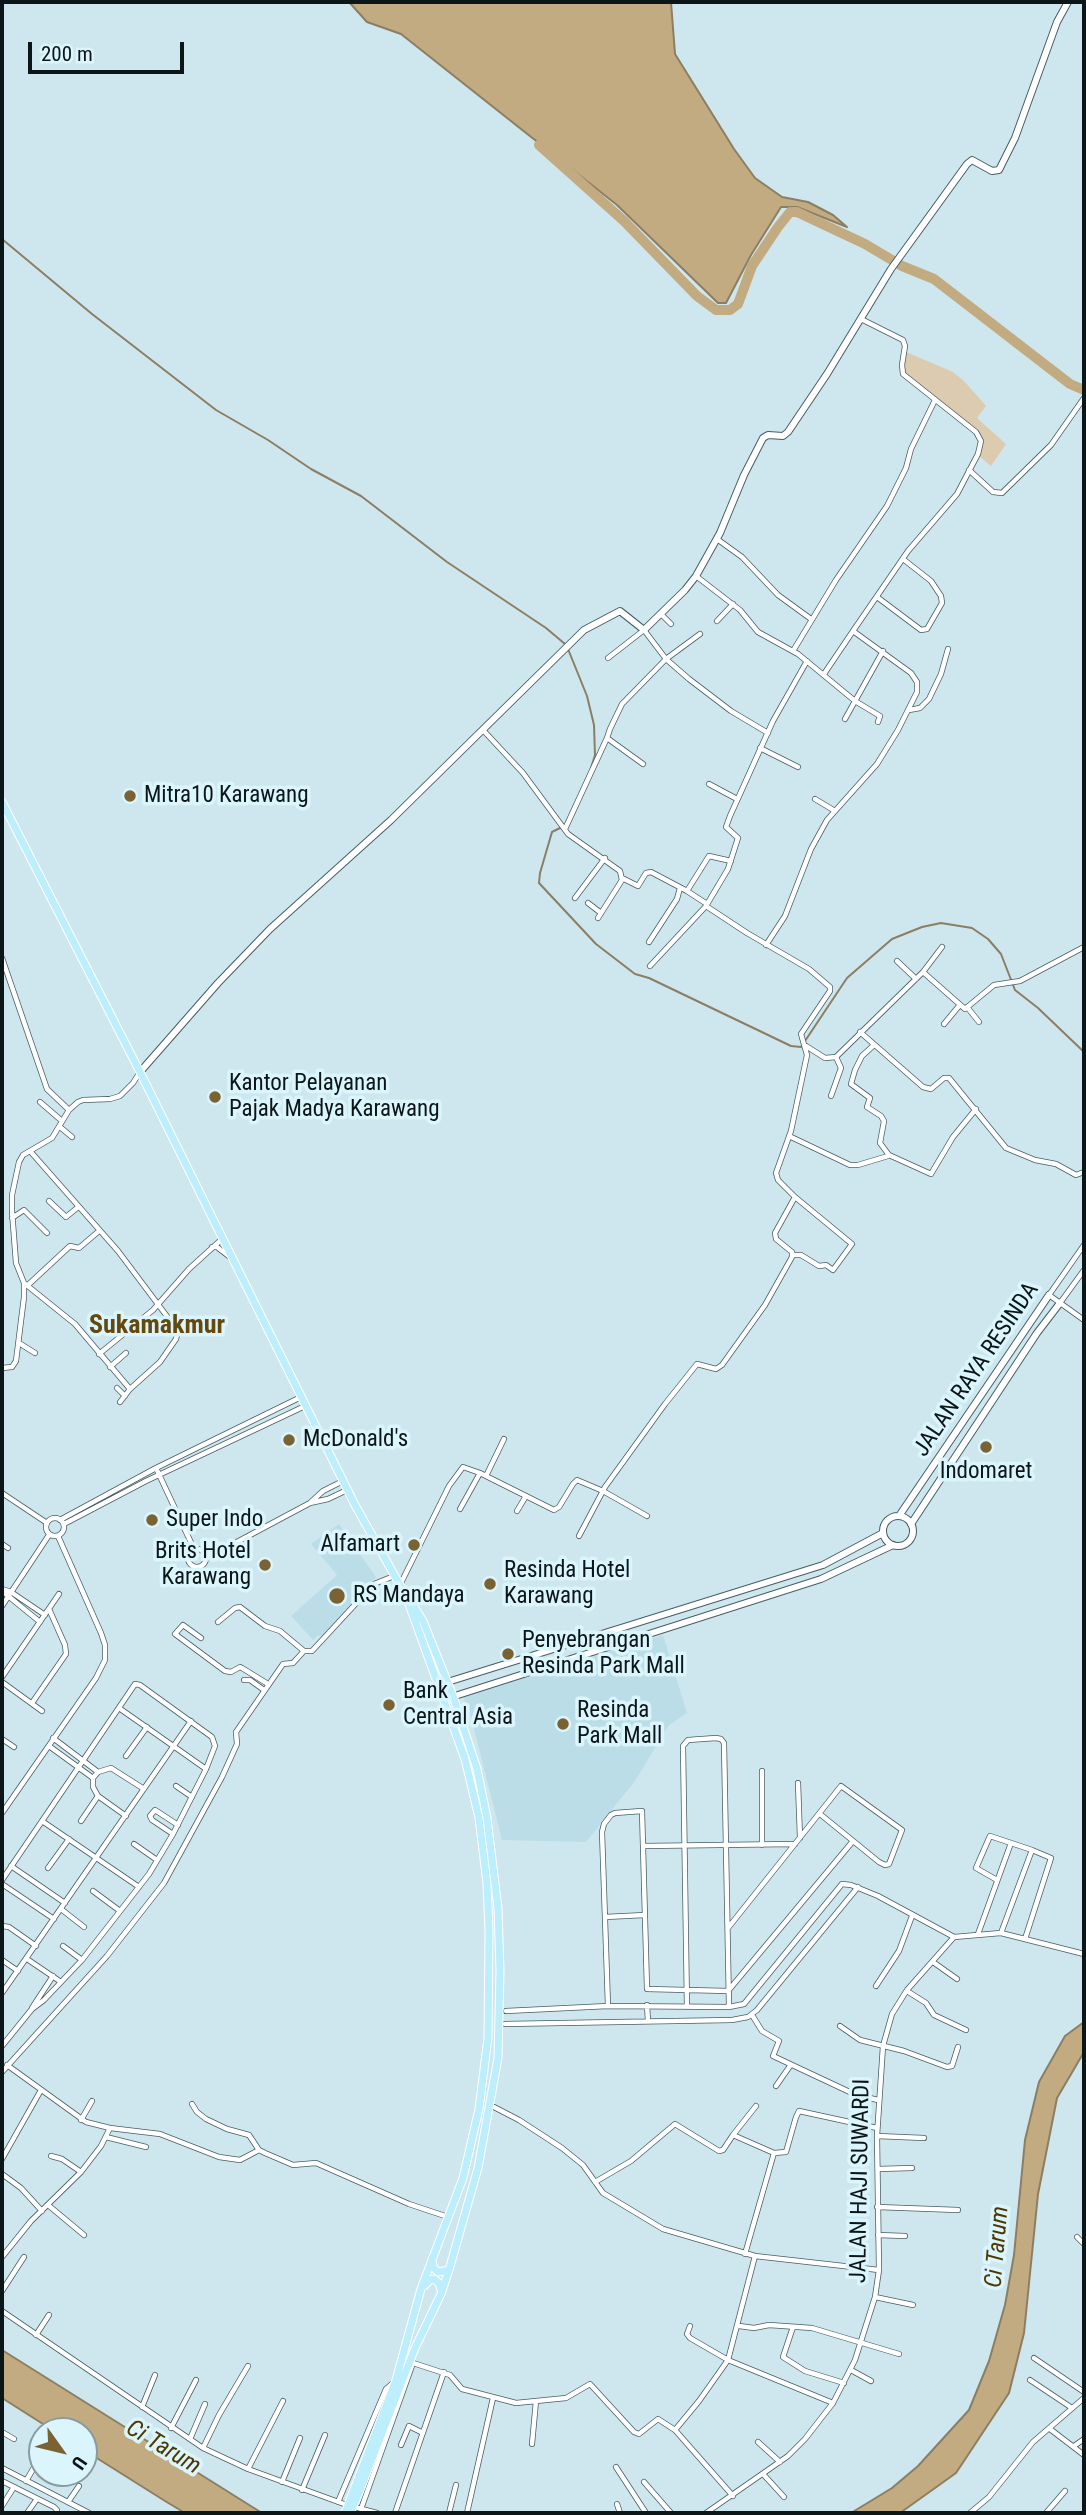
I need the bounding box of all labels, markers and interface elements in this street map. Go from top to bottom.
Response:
scale bar [32,28,187,72]
text: 200 m [41,42,93,66]
place label: Mitra10 Karawang [144,782,309,810]
marker: Mitra10 Karawang [122,788,138,804]
place label: Kantor Pelayanan Pajak Madya Karawang [229,1070,440,1124]
marker: Kantor Pelayanan Pajak Madya Karawang [207,1089,223,1105]
street label: JALAN RAYA RESINDA [909,1278,1045,1462]
district label: Sukamakmur [89,1310,225,1342]
place label: McDonald's [303,1426,408,1454]
marker: McDonald's [281,1432,297,1448]
marker: Indomaret [978,1439,994,1455]
place label: Indomaret [940,1458,1032,1486]
place label: Super Indo [166,1506,263,1534]
marker: Super Indo [144,1512,160,1528]
place label: Alfamart [320,1531,400,1559]
marker: Alfamart [406,1537,422,1553]
place label: Brits Hotel Karawang [155,1538,251,1592]
marker: Brits Hotel Karawang [257,1557,273,1573]
place label: Resinda Hotel Karawang [504,1557,630,1611]
marker: Resinda Hotel Karawang [482,1576,498,1592]
place label: RS Mandaya [353,1582,465,1610]
marker: RS Mandaya [327,1586,347,1606]
place label: Penyebrangan Resinda Park Mall [522,1627,685,1681]
marker: Penyebrangan Resinda Park Mall [500,1646,516,1662]
place label: Bank Central Asia [403,1678,513,1732]
marker: Bank Central Asia [381,1697,397,1713]
place label: Resinda Park Mall [577,1697,662,1751]
marker: Resinda Park Mall [555,1716,571,1732]
street label: JALAN HAJI SUWARDI [845,2079,877,2283]
water label: Ci Tarum [980,2205,1016,2289]
water label: Ci Tarum [121,2415,205,2481]
north arrow [28,2417,98,2487]
text: U [67,2452,92,2474]

